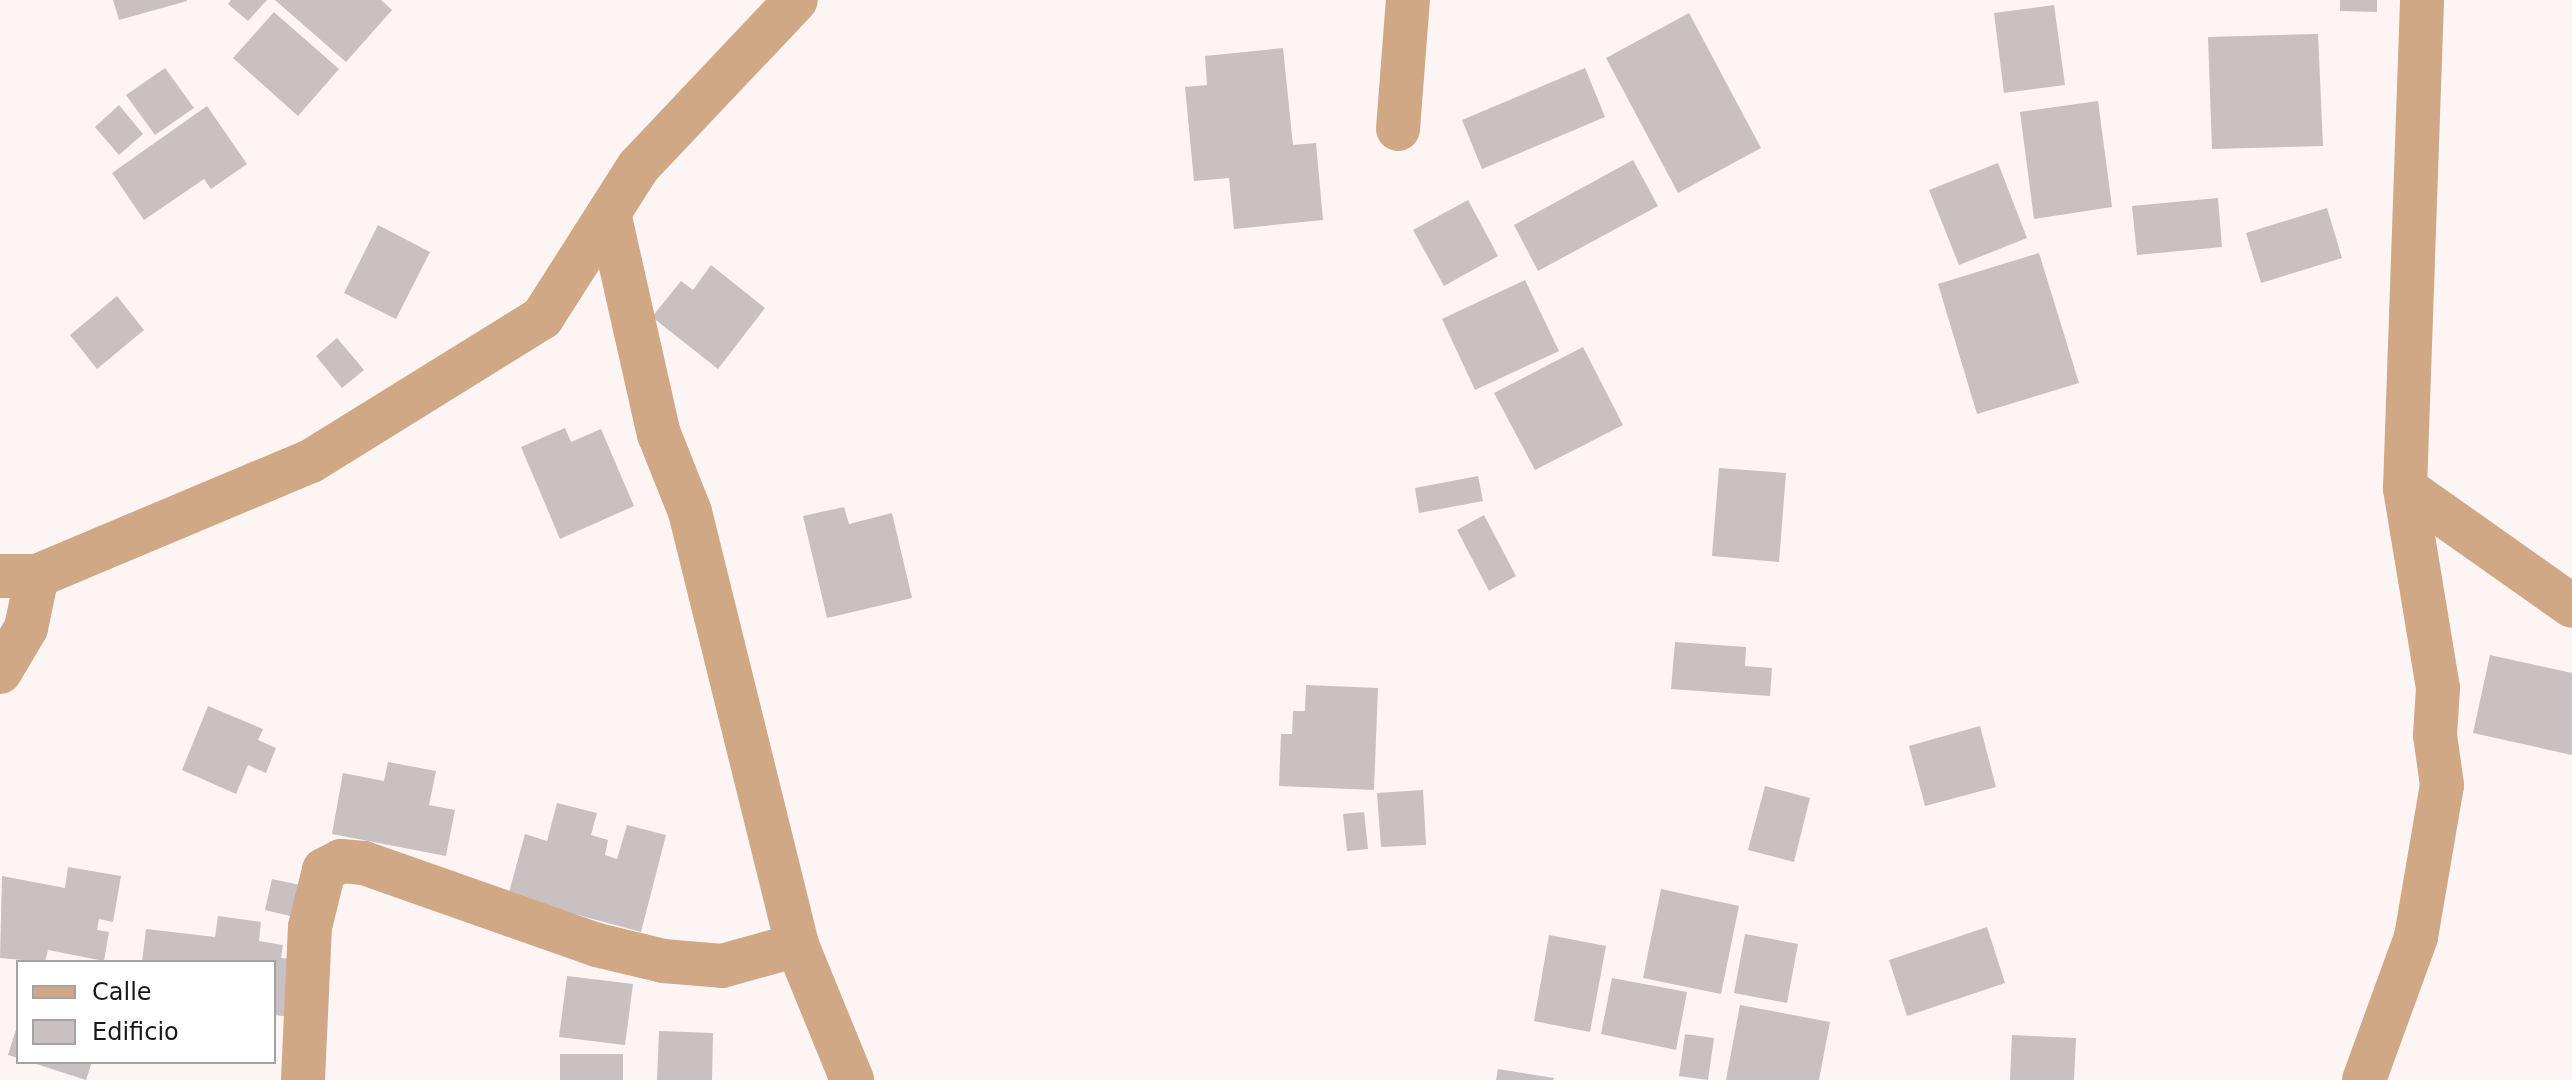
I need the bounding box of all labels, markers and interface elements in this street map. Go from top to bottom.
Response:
legend [16,960,276,1064]
text: Calle [92,978,152,1006]
text: Edificio [92,1018,179,1046]

